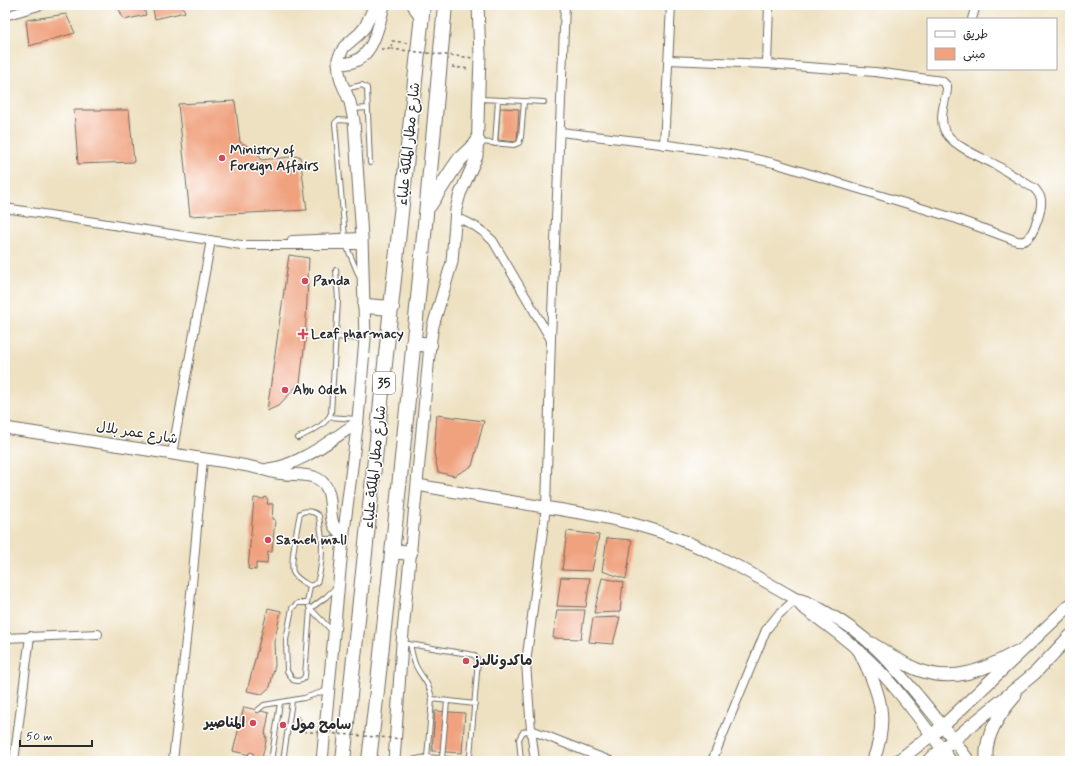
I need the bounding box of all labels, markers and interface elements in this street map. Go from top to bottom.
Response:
legend [927,18,1057,70]
text: طريق [963,27,988,43]
text: مبنى [963,47,986,63]
street label: شارع مطار الملكة علياء [394,82,424,206]
place label: Ministry of Foreign Affairs [230,141,319,176]
marker: Ministry of Foreign Affairs [217,153,227,163]
place label: Panda [313,272,350,290]
marker: Panda [300,276,310,286]
place label: Leaf pharmacy [311,325,404,343]
marker: Leaf pharmacy [298,329,308,339]
road number: 35 [373,372,395,394]
place label: Abu Odeh [293,381,347,399]
marker: Abu Odeh [280,385,290,395]
street label: شارع مطار الملكة علياء [360,405,390,529]
street label: شارع عمر بلال [95,418,179,448]
place label: Sameh mall [276,531,347,549]
marker: Sameh mall [263,535,273,545]
place label: ماكدونالدز [472,652,532,670]
marker: ماكدونالدز [461,656,471,666]
place label: المناصير [202,714,245,732]
place label: سامح مول [291,716,351,734]
marker: المناصير [248,718,258,728]
marker: سامح مول [278,720,288,730]
scale bar [20,722,92,748]
text: 50 m [26,729,53,745]

